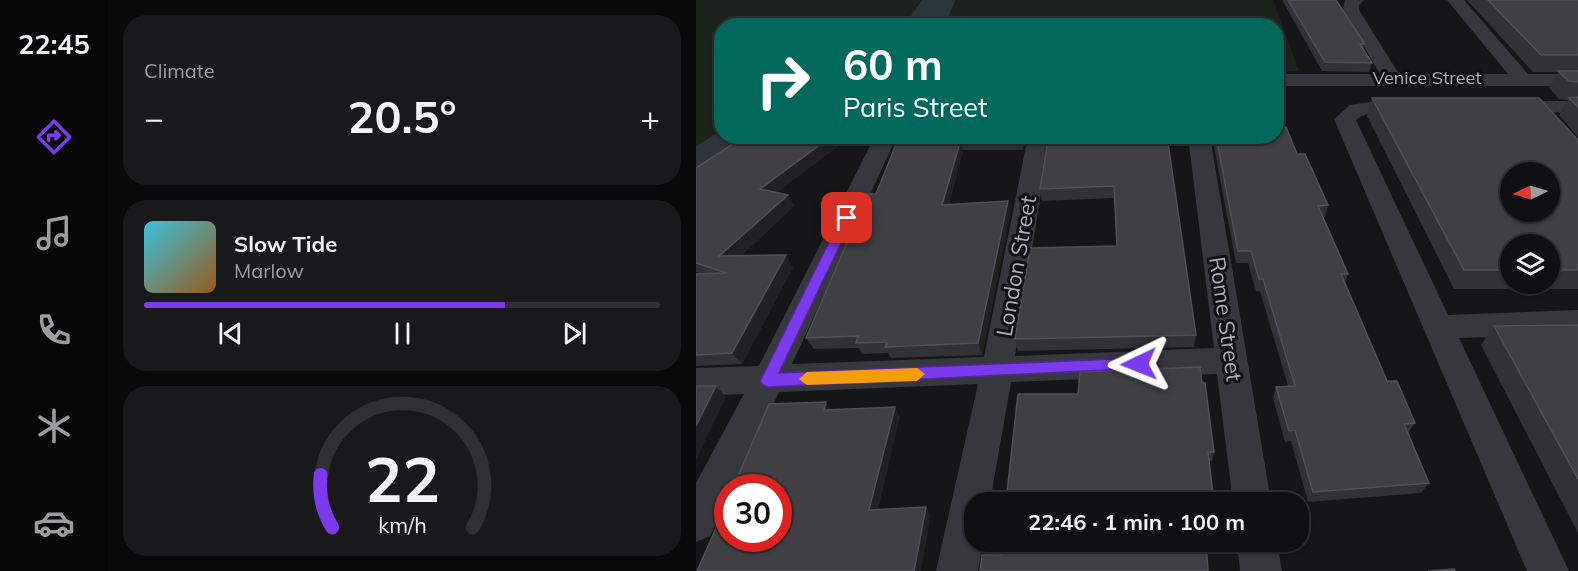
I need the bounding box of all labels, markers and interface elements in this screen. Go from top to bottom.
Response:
text: 22:45 [18,27,90,61]
text: 60 m [843,38,943,91]
icon: right [744,42,822,120]
text: Climate [144,58,215,83]
street label: Venice Street [1372,66,1482,89]
text: 20.5° [347,88,457,144]
text: Paris Street [843,90,987,124]
text: − [144,97,164,138]
text: + [640,97,660,138]
icon: directions [33,116,75,158]
north arrow [1500,162,1560,222]
map controls [1500,162,1560,294]
pin [821,192,872,243]
street label: London Street [990,193,1042,339]
icon: arrive [830,201,863,234]
icon: music [33,212,75,254]
text: Slow Tide [234,230,337,258]
button: layers [1500,234,1560,294]
street label: Rome Street [1203,255,1249,383]
text: Marlow [234,258,304,283]
icon: phone [33,309,75,351]
icon: previous [214,317,247,350]
icon: pause [386,317,419,350]
icon: next [558,317,591,350]
position arrow [1107,332,1171,396]
icon: climate [33,405,75,447]
text: 22 [365,439,439,518]
speed limit sign: 30 [714,474,792,552]
icon: car [33,502,75,544]
text: 22:46 · 1 min · 100 m [1028,508,1245,536]
text: km/h [378,511,426,538]

